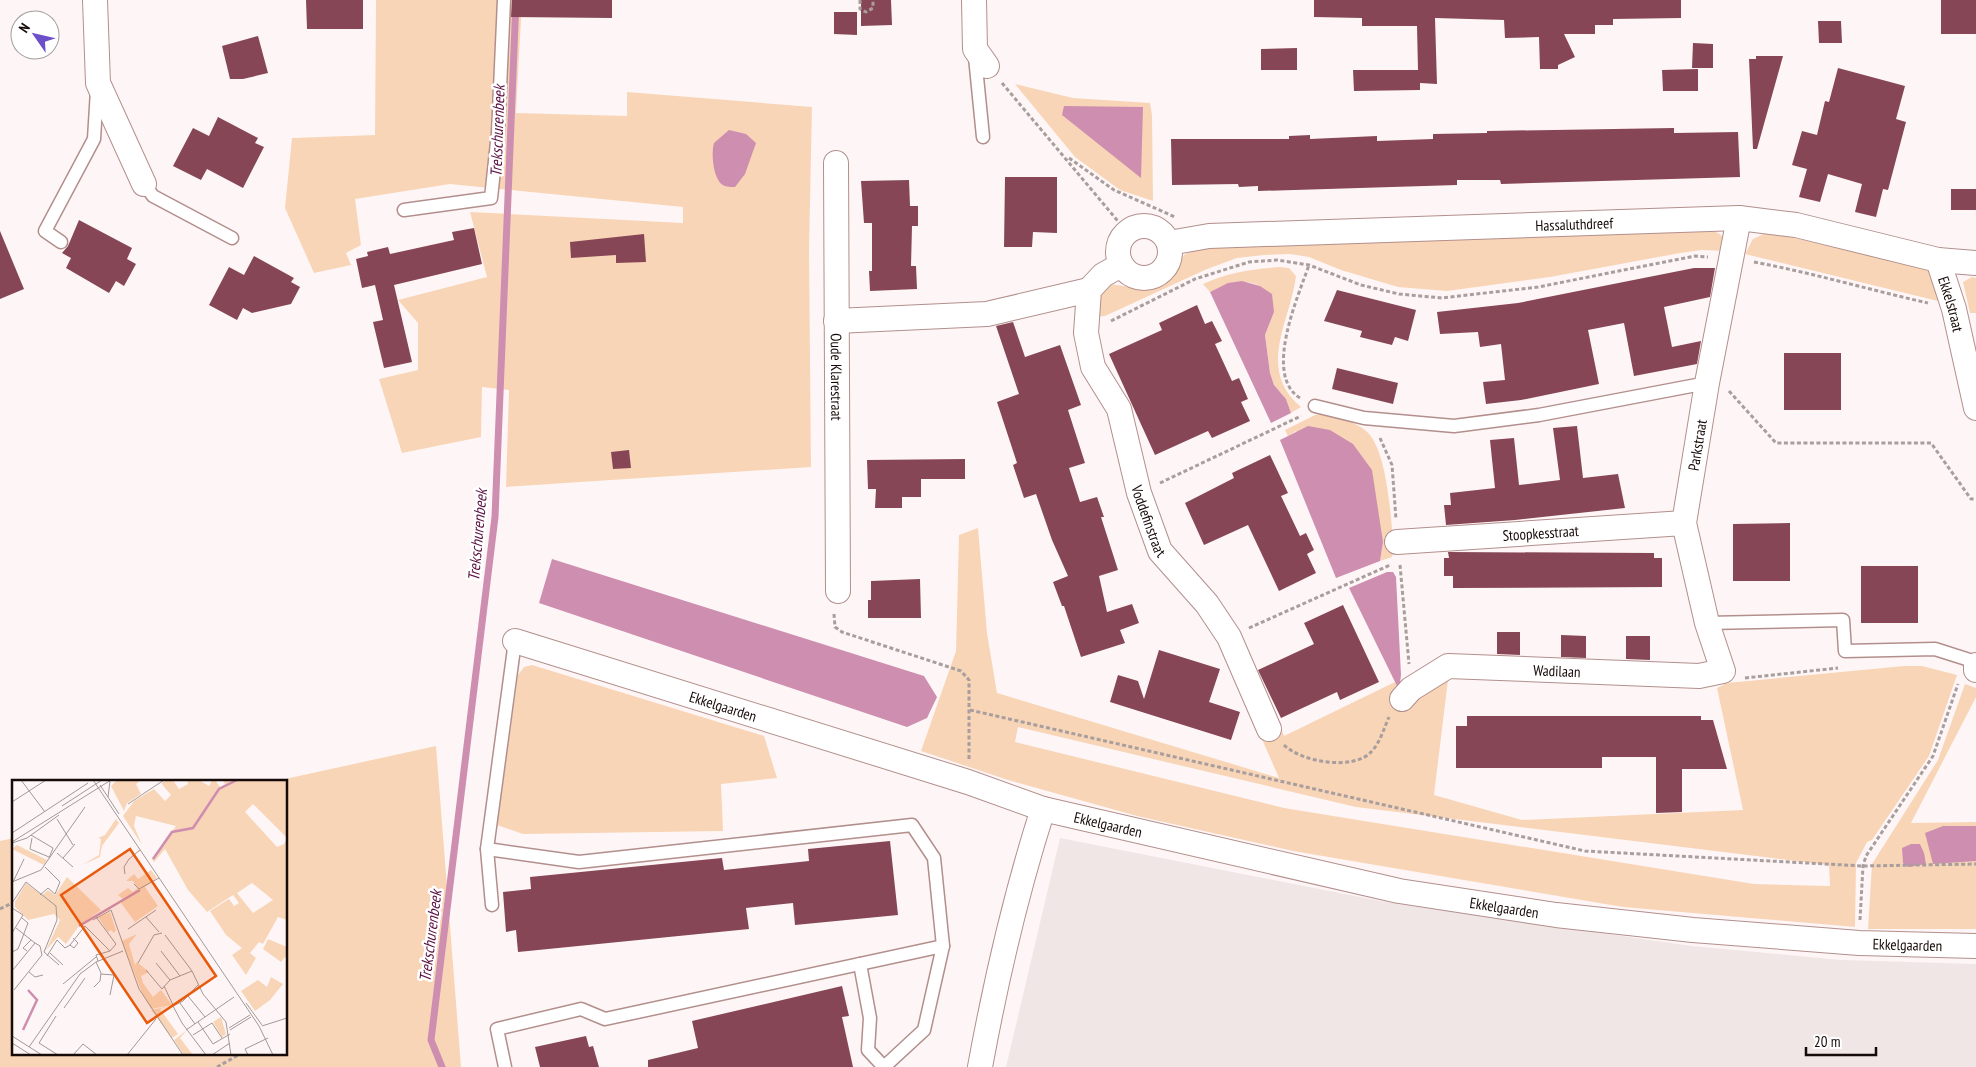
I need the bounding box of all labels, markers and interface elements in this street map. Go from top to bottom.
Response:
north arrow [10,10,60,60]
text: N [15,20,34,36]
water label: Trekschurenbeek [485,83,509,177]
street label: Hassaluthdreef [1535,213,1615,234]
street label: Ekkelstraat [1934,274,1968,334]
street label: Oude Klarestraat [827,333,847,421]
street label: Parkstraat [1683,418,1710,472]
street label: Voddefinstraat [1128,482,1170,561]
water label: Trekschurenbeek [463,486,491,582]
street label: Stoopkesstraat [1502,520,1579,544]
street label: Wadilaan [1533,660,1581,681]
street label: Ekkelgaarden [687,686,759,725]
inset map [12,780,288,1054]
street label: Ekkelgaarden [1072,807,1144,841]
water label: Trekschurenbeek [414,887,446,983]
street label: Ekkelgaarden [1468,892,1540,922]
street label: Ekkelgaarden [1872,934,1942,955]
scale bar [1806,1024,1876,1056]
text: 20 m [1814,1032,1840,1051]

